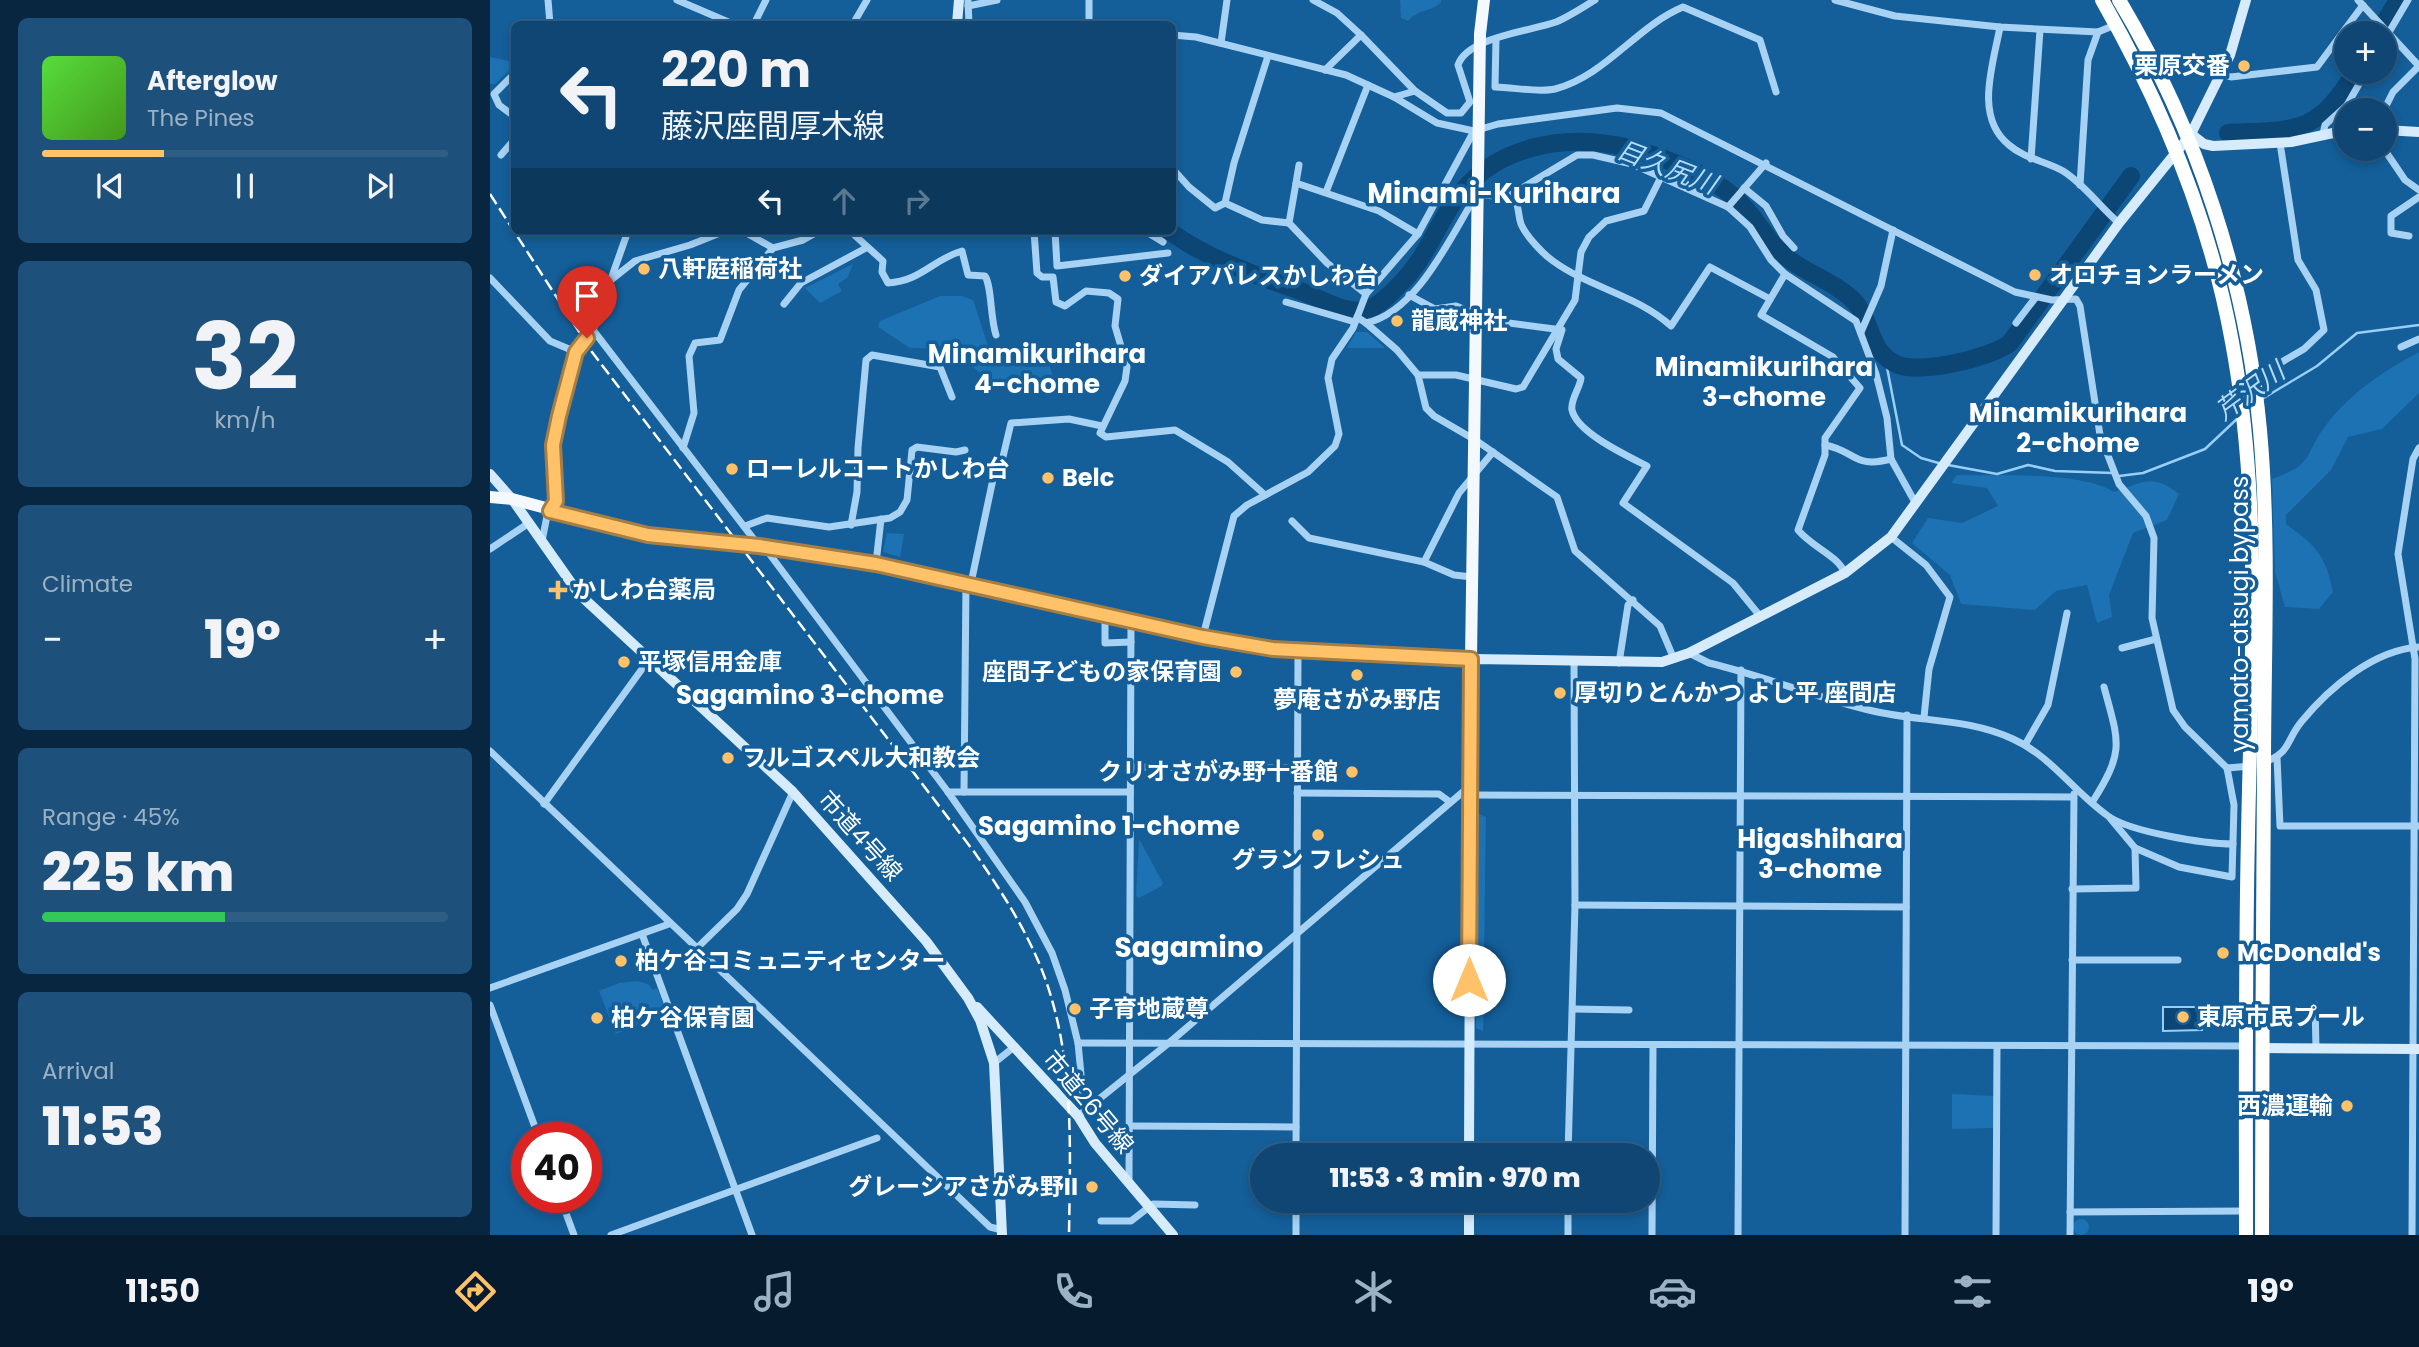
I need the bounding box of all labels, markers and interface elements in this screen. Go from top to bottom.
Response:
map controls [2334,21,2397,161]
button: + [2334,21,2397,84]
text: 220 m [661,36,811,104]
icon: left [546,49,637,140]
place label: 栗原交番 [2134,49,2230,82]
marker: 栗原交番 [2236,58,2252,74]
text: Afterglow [147,63,278,99]
button: − [2334,98,2397,161]
text: The Pines [147,102,255,134]
text: 藤沢座間厚木線 [661,103,885,148]
water label: 目久尻川 [1612,132,1725,204]
icon: previous [91,167,129,205]
icon: pause [226,167,264,205]
icon: next [361,167,399,205]
district label: Minami-Kurihara [1367,174,1621,213]
icon: left [752,182,790,220]
icon: ahead [825,182,863,220]
icon: right [898,182,936,220]
place label: 八軒庭稲荷社 [658,252,802,285]
place label: オロチョンラーメン [2049,258,2264,291]
place label: ダイアパレスかしわ台 [1139,259,1379,292]
marker: 八軒庭稲荷社 [636,261,652,277]
pin [557,266,617,338]
marker: オロチョンラーメン [2027,267,2043,283]
marker: ダイアパレスかしわ台 [1117,268,1133,284]
icon: arrive [568,277,606,315]
text: 32 [191,293,299,421]
place label: 龍蔵神社 [1411,304,1507,337]
marker: 龍蔵神社 [1389,313,1405,329]
district label: Minamikurihara 4-chome [928,336,1146,402]
district label: Minamikurihara 3-chome [1655,349,1873,415]
water label: 芹沢川 [2208,352,2295,428]
district label: Minamikurihara 2-chome [1969,395,2187,461]
text: km/h [214,404,276,436]
place label: ローレルコートかしわ台 [746,452,1010,485]
marker: ローレルコートかしわ台 [724,461,740,477]
place label: Belc [1062,461,1114,494]
marker: Belc [1040,470,1056,486]
street label: yamato-atsugi bypass [2223,476,2256,752]
text: Climate [42,568,133,600]
place label: かしわ台薬局 [572,573,716,606]
marker: かしわ台薬局 [550,582,566,598]
text: 19° [204,603,281,676]
text: − [42,613,63,666]
text: + [422,613,448,666]
place label: 平塚信用金庫 [638,645,782,678]
marker: 平塚信用金庫 [616,654,632,670]
place label: 座間子どもの家保育園 [982,655,1222,688]
marker: 座間子どもの家保育園 [1228,664,1244,680]
marker: 夢庵さがみ野店 [1349,667,1365,683]
place label: 厚切りとんかつ よし平 座間店 [1574,676,1896,709]
district label: Sagamino 3-chome [676,677,944,713]
place label: 夢庵さがみ野店 [1273,683,1441,716]
marker: 厚切りとんかつ よし平 座間店 [1552,685,1568,701]
place label: フルゴスペル大和教会 [742,741,980,774]
marker: フルゴスペル大和教会 [720,750,736,766]
place label: クリオさがみ野十番館 [1098,755,1338,788]
marker: クリオさがみ野十番館 [1344,764,1360,780]
street label: 市道4号線 [811,783,910,888]
text: Range · 45% [42,801,180,833]
district label: Sagamino 1-chome [978,808,1240,844]
district label: Higashihara 3-chome [1737,821,1903,887]
marker: グラン フレシュ [1310,827,1326,843]
text: 225 km [42,836,234,909]
place label: グラン フレシュ [1231,843,1405,876]
district label: Sagamino [1115,928,1264,967]
place label: McDonald's [2237,936,2381,969]
position arrow [1432,943,1506,1017]
place label: 柏ケ谷コミュニティセンター [635,944,946,977]
marker: McDonald's [2215,945,2231,961]
marker: 柏ケ谷コミュニティセンター [613,953,629,969]
place label: 子育地蔵尊 [1089,992,1209,1025]
place label: 東原市民プール [2197,1000,2365,1033]
place label: 柏ケ谷保育園 [611,1001,755,1034]
marker: 子育地蔵尊 [1067,1001,1083,1017]
marker: 東原市民プール [2175,1009,2191,1025]
marker: 柏ケ谷保育園 [589,1010,605,1026]
street label: 市道26号線 [1036,1043,1141,1160]
text: Arrival [42,1055,114,1087]
place label: 西濃運輸 [2237,1089,2333,1122]
text: 11:53 [42,1090,164,1163]
marker: 西濃運輸 [2339,1098,2355,1114]
speed limit sign: 40 [511,1122,602,1213]
text: 11:53 · 3 min · 970 m [1329,1160,1581,1196]
place label: グレーシアさがみ野II [848,1170,1078,1203]
marker: グレーシアさがみ野II [1084,1179,1100,1195]
icon: directions [451,1267,500,1316]
icon: music [750,1267,799,1316]
icon: phone [1049,1267,1098,1316]
icon: climate [1349,1267,1398,1316]
icon: car [1648,1267,1697,1316]
icon: filters [1948,1267,1997,1316]
text: 11:50 [125,1268,200,1313]
text: 19° [2247,1268,2294,1313]

